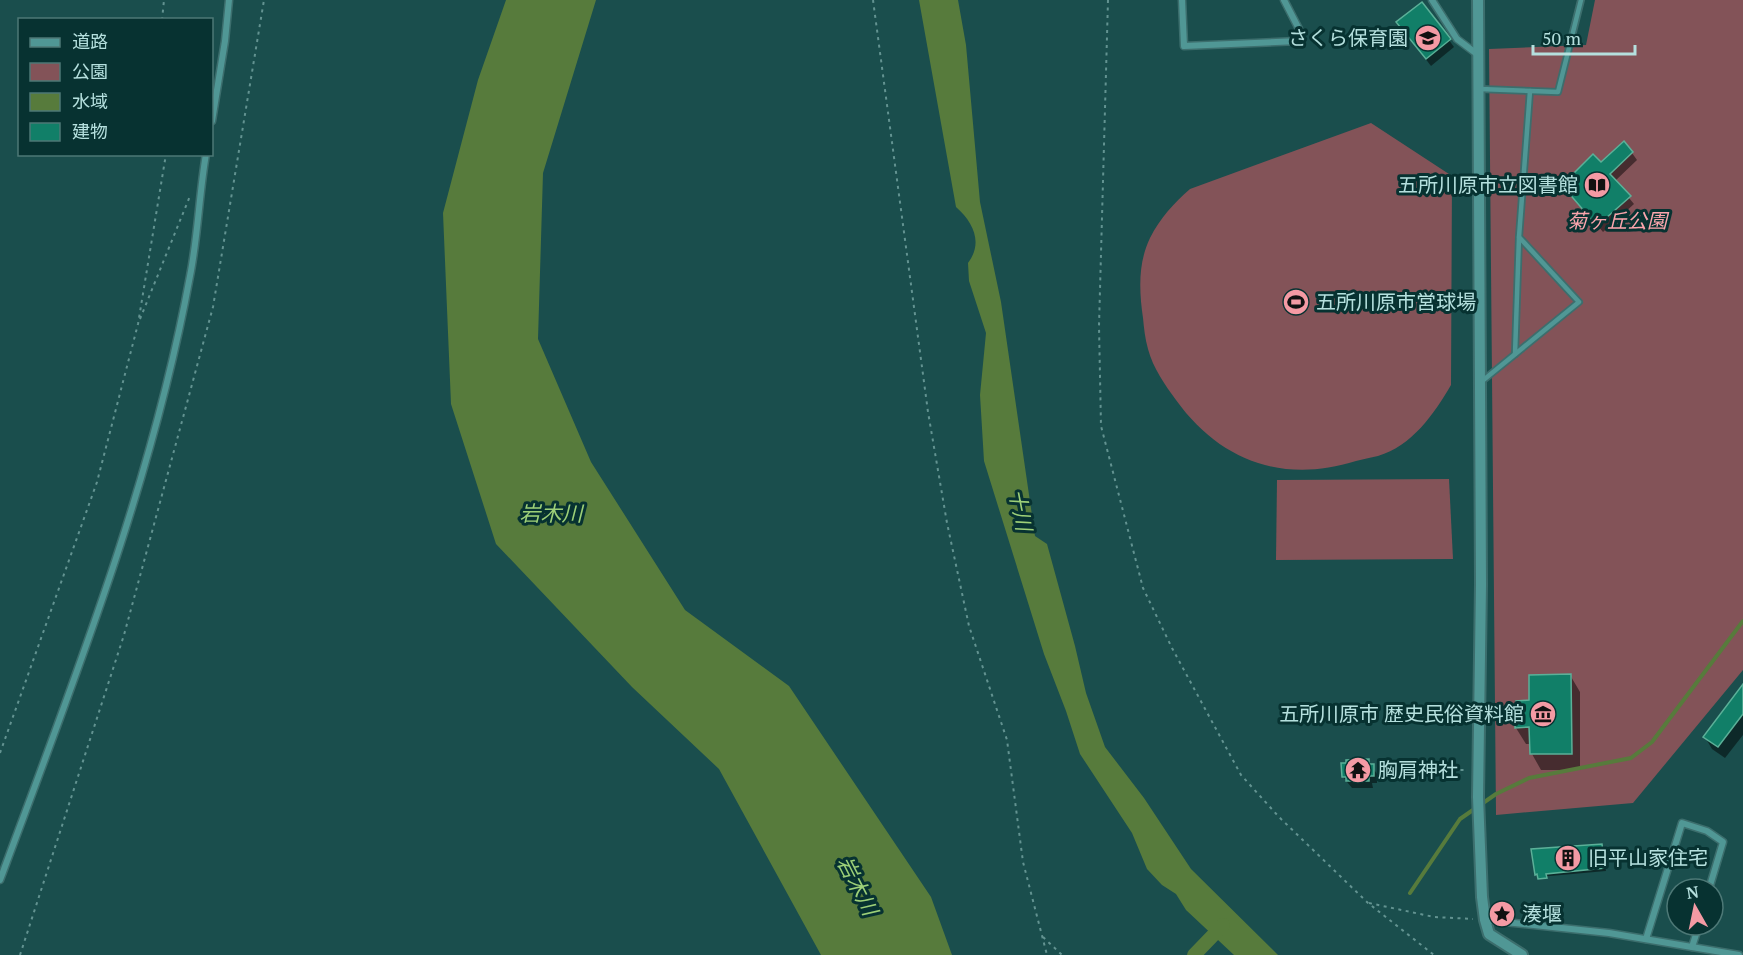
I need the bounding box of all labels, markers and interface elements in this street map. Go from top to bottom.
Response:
legend [18,18,213,156]
scale bar [1533,18,1635,56]
school or university icon: さくら保育園 [1413,23,1443,53]
place label: さくら保育園 [1288,24,1408,51]
text: 50 m [1542,26,1582,50]
text: 道路 [72,29,108,53]
text: 公園 [72,59,108,83]
text: 水域 [72,89,108,113]
text: 建物 [72,119,108,143]
library icon: 五所川原市立図書館 [1582,170,1612,200]
place label: 五所川原市立図書館 [1398,171,1578,198]
park label: 菊ヶ丘公園 [1567,207,1670,234]
sports icon: 五所川原市営球場 [1281,287,1311,317]
place label: 五所川原市営球場 [1316,288,1476,315]
water label: 十川 [1003,487,1039,535]
water label: 岩木川 [520,499,584,527]
museum icon: 五所川原市 歴史民俗資料館 [1528,699,1558,729]
place label: 五所川原市 歴史民俗資料館 [1279,700,1524,727]
temple icon: 胸肩神社 [1343,755,1373,785]
place label: 胸肩神社 [1378,756,1458,783]
building icon: 旧平山家住宅 [1553,843,1583,873]
place label: 旧平山家住宅 [1588,844,1708,871]
water label: 岩木川 [831,851,886,922]
north arrow [1665,877,1725,937]
text: N [1685,880,1700,904]
place icon: 湊堰 [1487,899,1517,929]
place label: 湊堰 [1522,900,1562,927]

